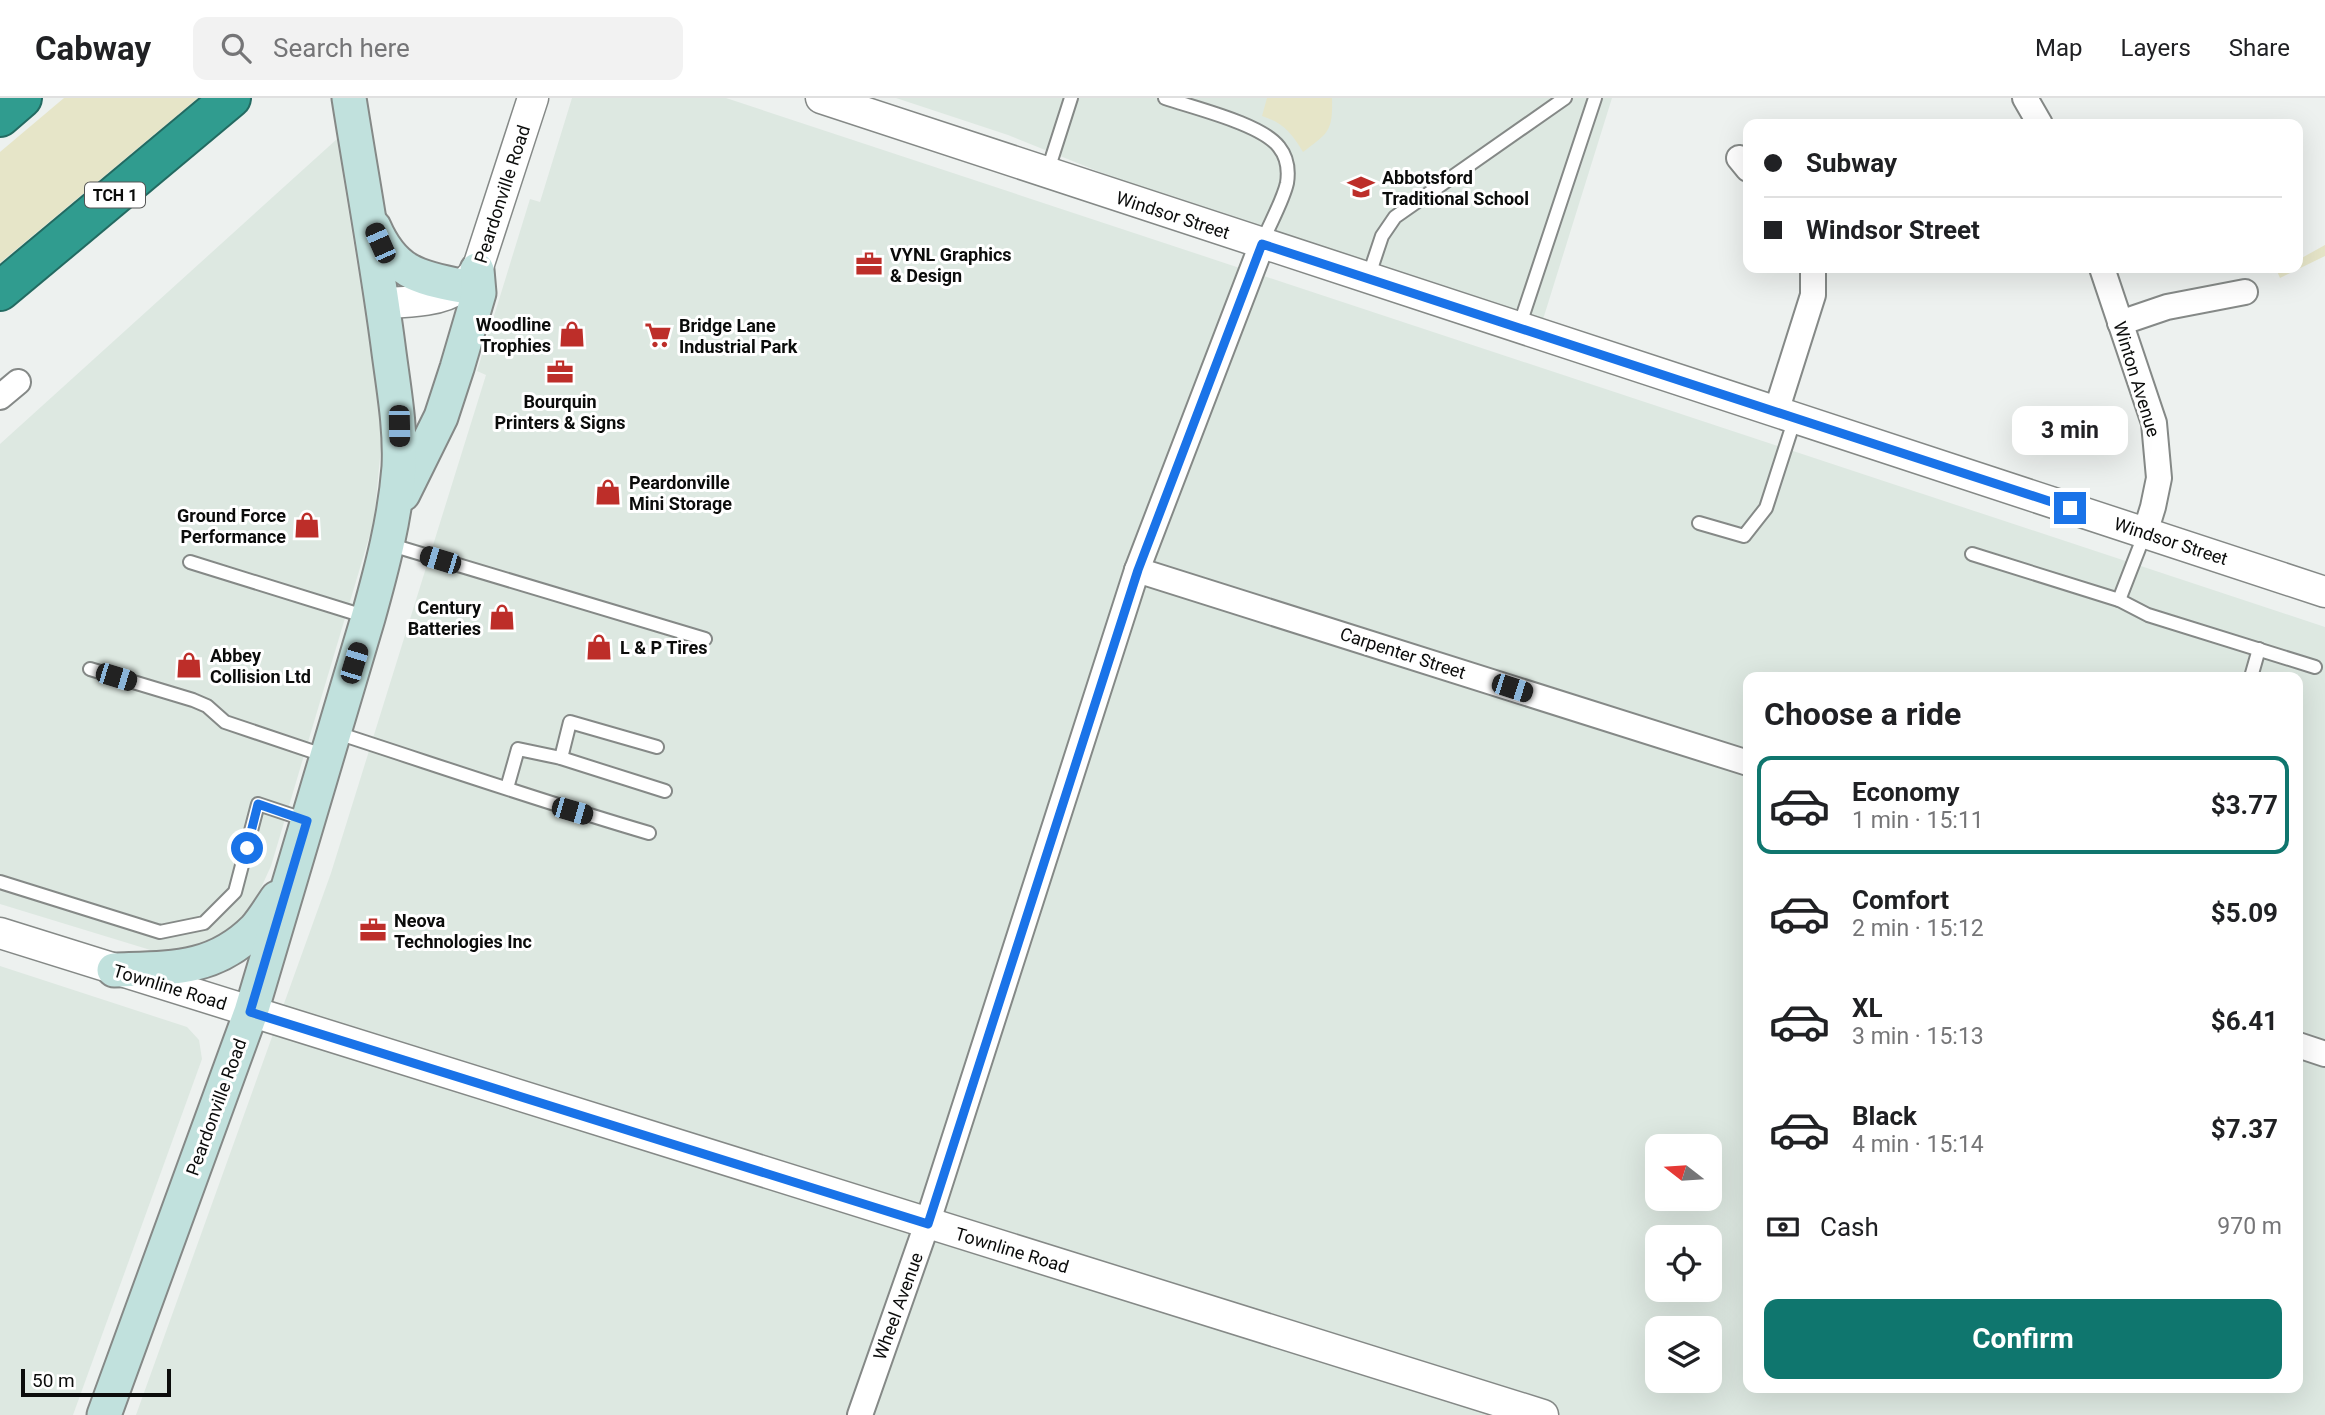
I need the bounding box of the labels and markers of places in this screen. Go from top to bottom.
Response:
place label: Abbotsford Traditional School [1382,167,1529,209]
school or university icon: Abbotsford Traditional School [1346,172,1376,202]
place label: VYNL Graphics & Design [890,244,1012,286]
office icon: VYNL Graphics & Design [854,249,884,279]
place label: Woodline Trophies [476,314,551,356]
place label: Bridge Lane Industrial Park [679,315,798,357]
shop icon: Woodline Trophies [557,319,587,349]
supermarket icon: Bridge Lane Industrial Park [643,320,673,350]
office icon: Bourquin Printers & Signs [545,357,575,387]
place label: Bourquin Printers & Signs [495,391,625,433]
place label: Peardonville Mini Storage [629,472,732,514]
shop icon: Peardonville Mini Storage [593,477,623,507]
place label: Ground Force Performance [177,505,286,547]
shop icon: Ground Force Performance [292,510,322,540]
place label: Century Batteries [408,597,482,639]
shop icon: Century Batteries [487,602,517,632]
shop icon: L & P Tires [584,632,614,662]
place label: L & P Tires [620,637,707,658]
place label: Abbey Collision Ltd [210,645,311,687]
shop icon: Abbey Collision Ltd [174,650,204,680]
place label: Neova Technologies Inc [394,910,532,952]
office icon: Neova Technologies Inc [358,915,388,945]

